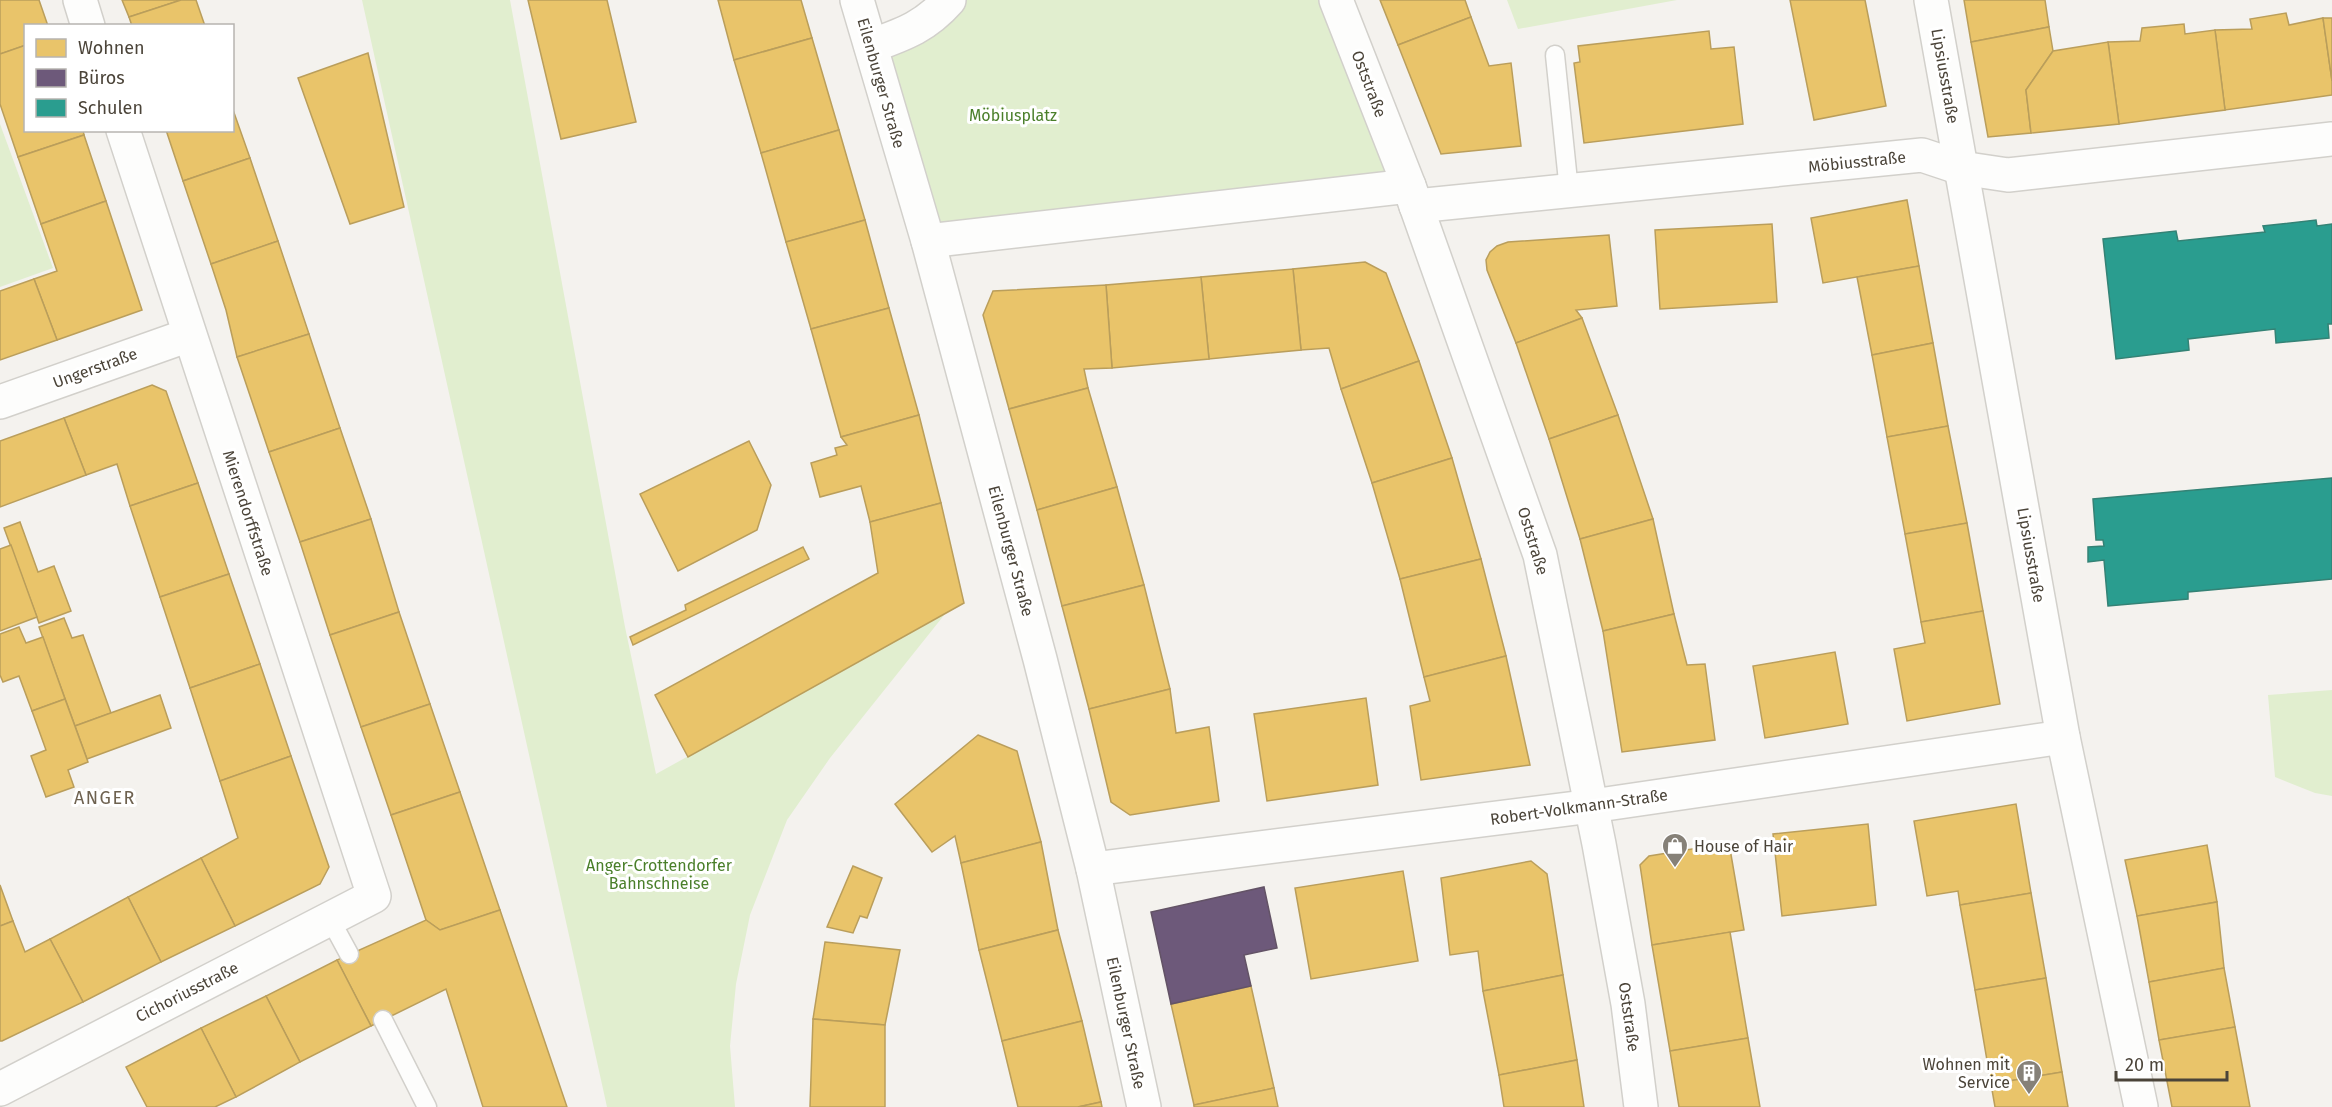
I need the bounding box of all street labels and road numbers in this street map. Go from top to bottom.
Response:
street label: Eilenburger Straße [853,16,909,150]
street label: Lipsiusstraße [1927,27,1963,125]
street label: Oststraße [1348,48,1390,120]
street label: Möbiusstraße [1807,147,1907,177]
street label: Ungerstraße [50,344,140,392]
street label: Mierendorffstraße [219,448,277,578]
street label: Eilenburger Straße [984,483,1038,619]
street label: Oststraße [1514,505,1552,577]
street label: Lipsiusstraße [2013,506,2049,604]
street label: Robert-Volkmann-Straße [1489,785,1669,829]
street label: Eilenburger Straße [1103,955,1149,1091]
street label: Cichoriusstraße [132,958,242,1026]
street label: Oststraße [1615,981,1643,1053]

